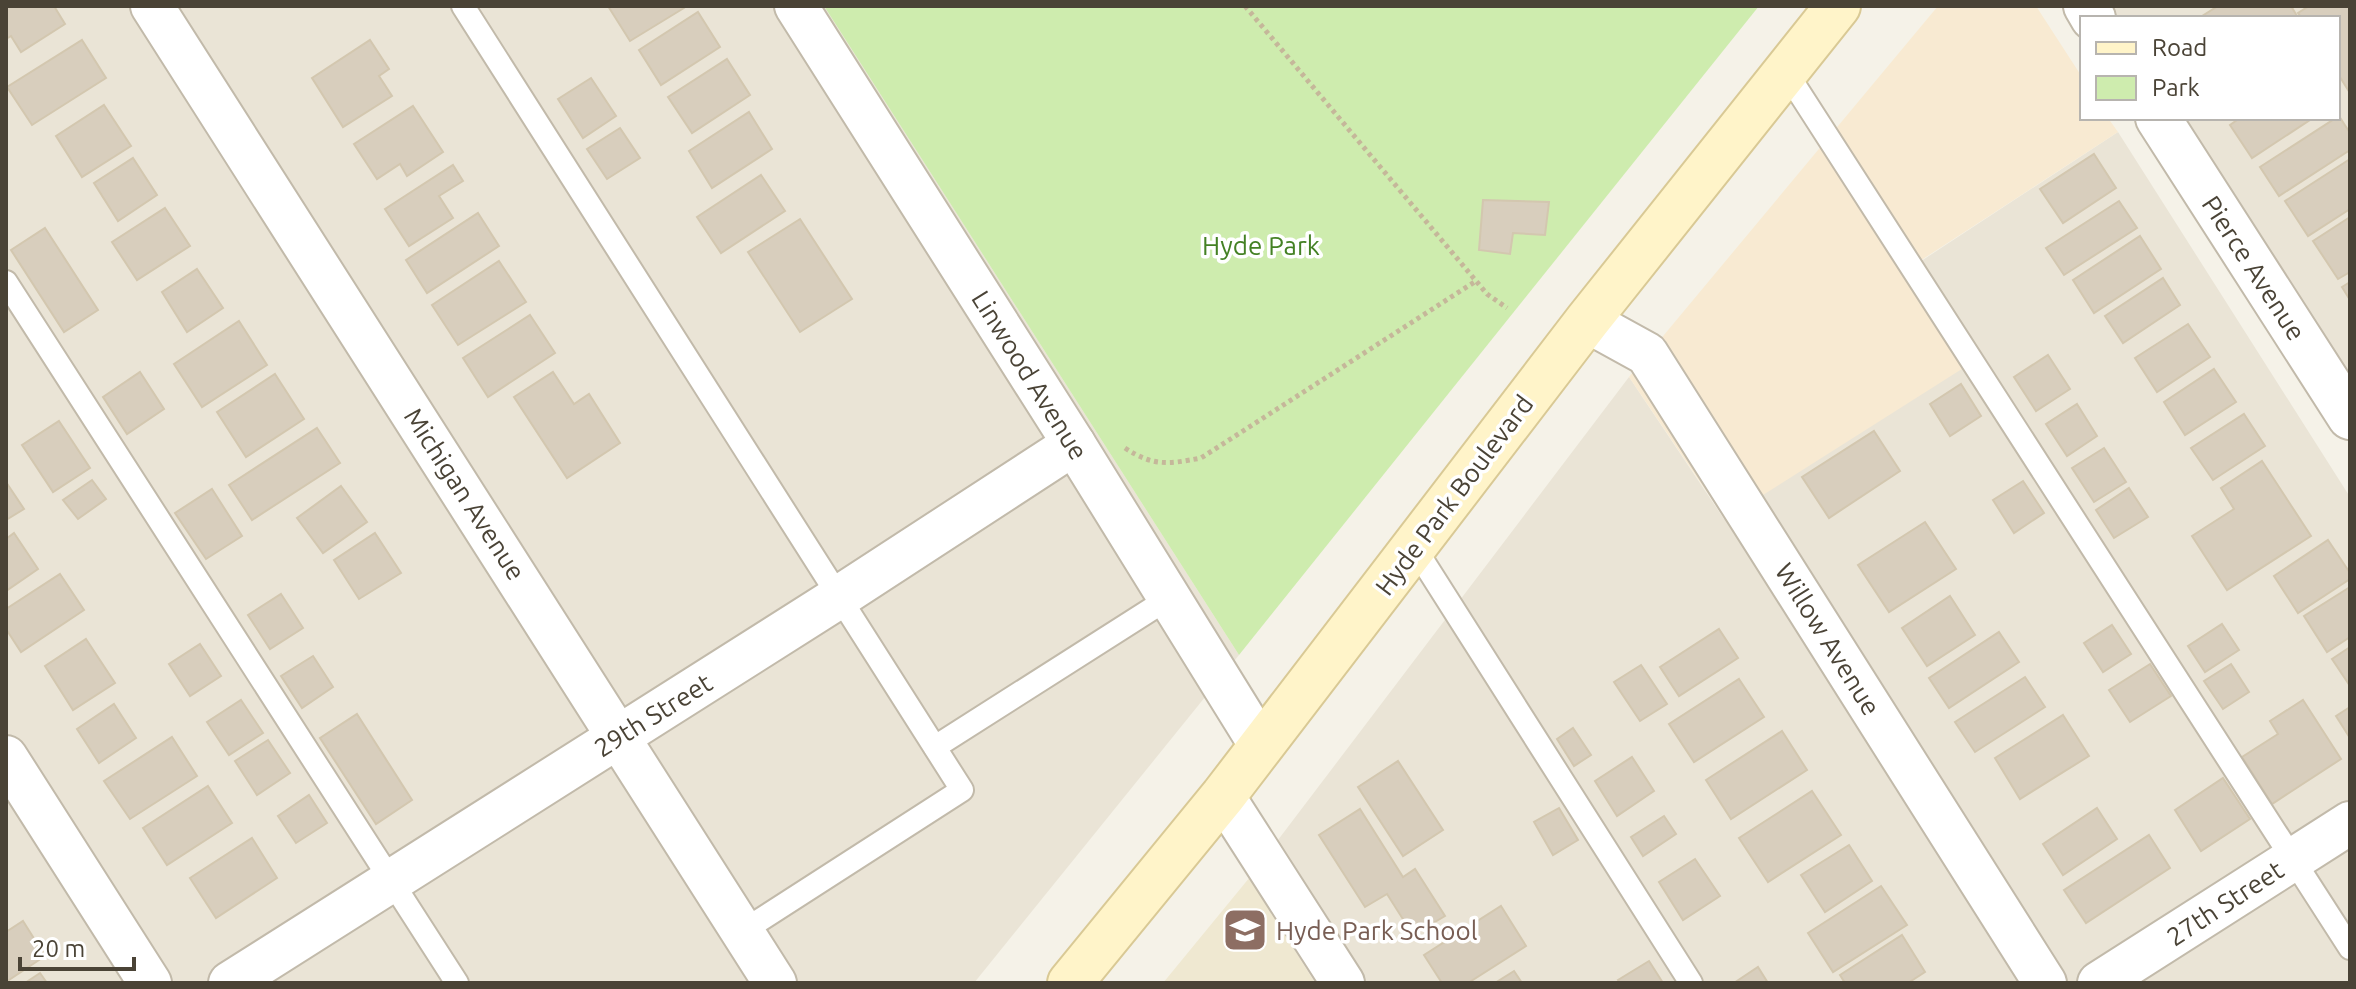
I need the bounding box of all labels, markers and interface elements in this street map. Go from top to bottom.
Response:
legend [2080,16,2340,120]
text: Road [2152,34,2207,61]
text: Park [2152,74,2200,101]
street label: Pierce Avenue [2197,191,2311,345]
park label: Hyde Park [1202,231,1320,260]
street label: Linwood Avenue [966,285,1094,465]
street label: Hyde Park Boulevard [1369,389,1539,601]
street label: Michigan Avenue [399,403,531,585]
street label: Willow Avenue [1770,558,1886,720]
street label: 29th Street [589,667,717,763]
street label: 27th Street [2161,855,2289,951]
school or university icon: Hyde Park School [1221,906,1269,954]
place label: Hyde Park School [1276,916,1478,945]
scale bar [20,921,134,971]
text: 20 m [32,935,85,962]

